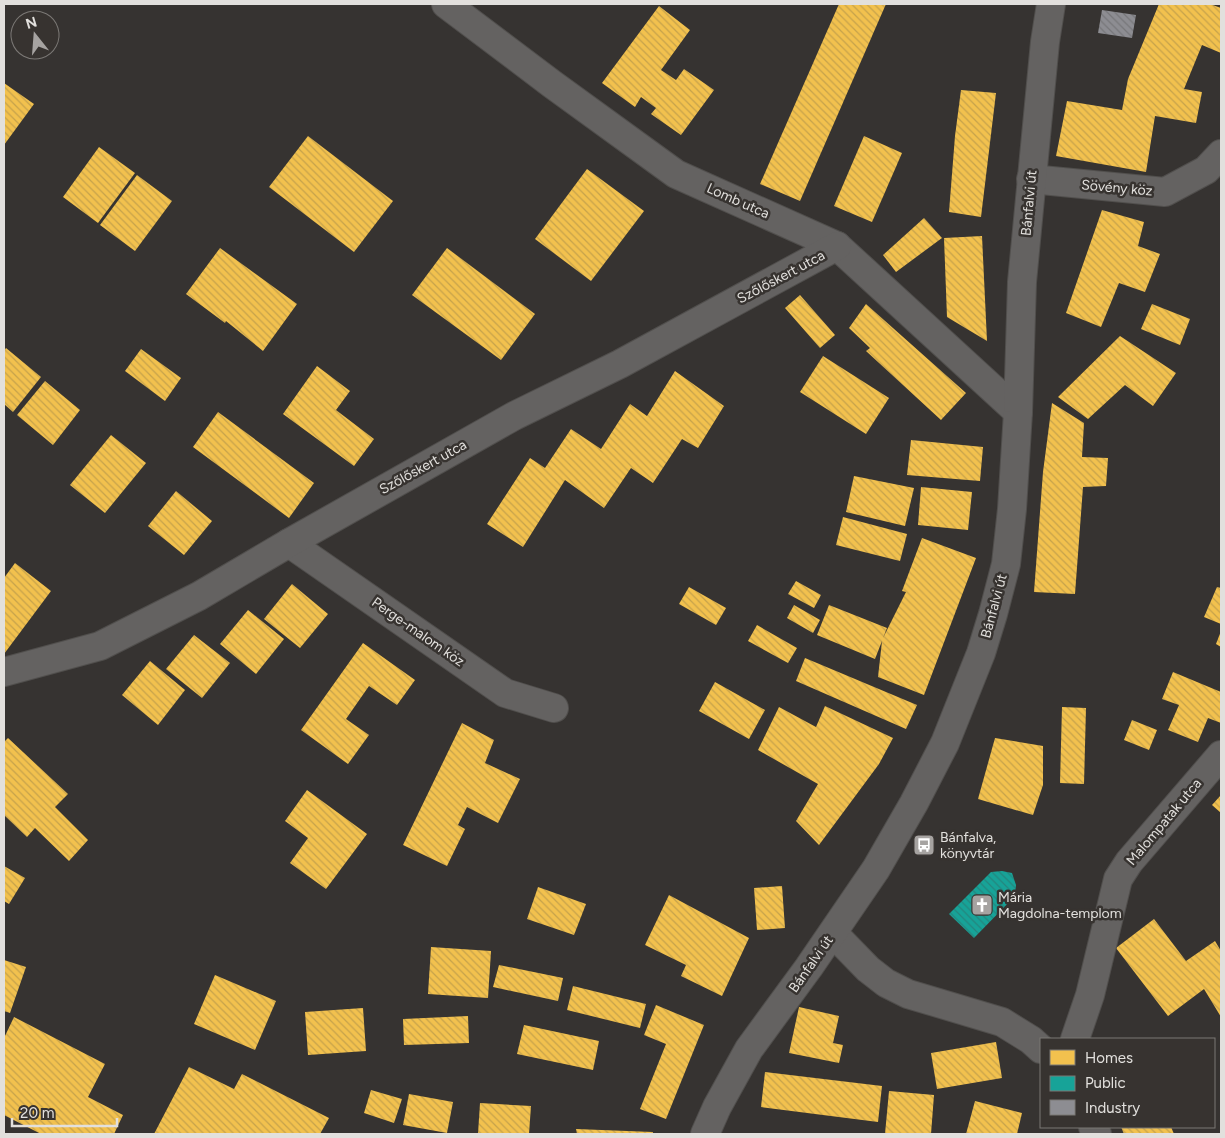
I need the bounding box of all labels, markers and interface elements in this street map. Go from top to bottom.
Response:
north arrow [10,10,60,60]
text: N [24,13,39,33]
street label: Bánfalvi út [1018,169,1040,237]
street label: Sövény köz [1081,176,1153,200]
street label: Lomb utca [704,180,772,222]
street label: Szőlőskert utca [734,247,828,307]
street label: Szőlőskert utca [377,436,469,498]
street label: Bánfalvi út [977,572,1011,640]
street label: Perge-malom köz [368,594,468,670]
street label: Malompatak utca [1123,775,1205,869]
place label: Bánfalva, könyvtár [940,829,996,862]
bus stop icon: Bánfalva, könyvtár [912,833,936,857]
place label: Mária Magdolna-templom [998,889,1122,922]
church icon: Mária Magdolna-templom [970,893,994,917]
street label: Bánfalvi út [785,932,837,996]
legend [1040,1038,1215,1128]
text: Homes [1085,1049,1133,1067]
text: Public [1085,1074,1126,1092]
scale bar [12,1096,118,1128]
text: Industry [1085,1099,1140,1117]
text: 20 m [20,1104,54,1122]

